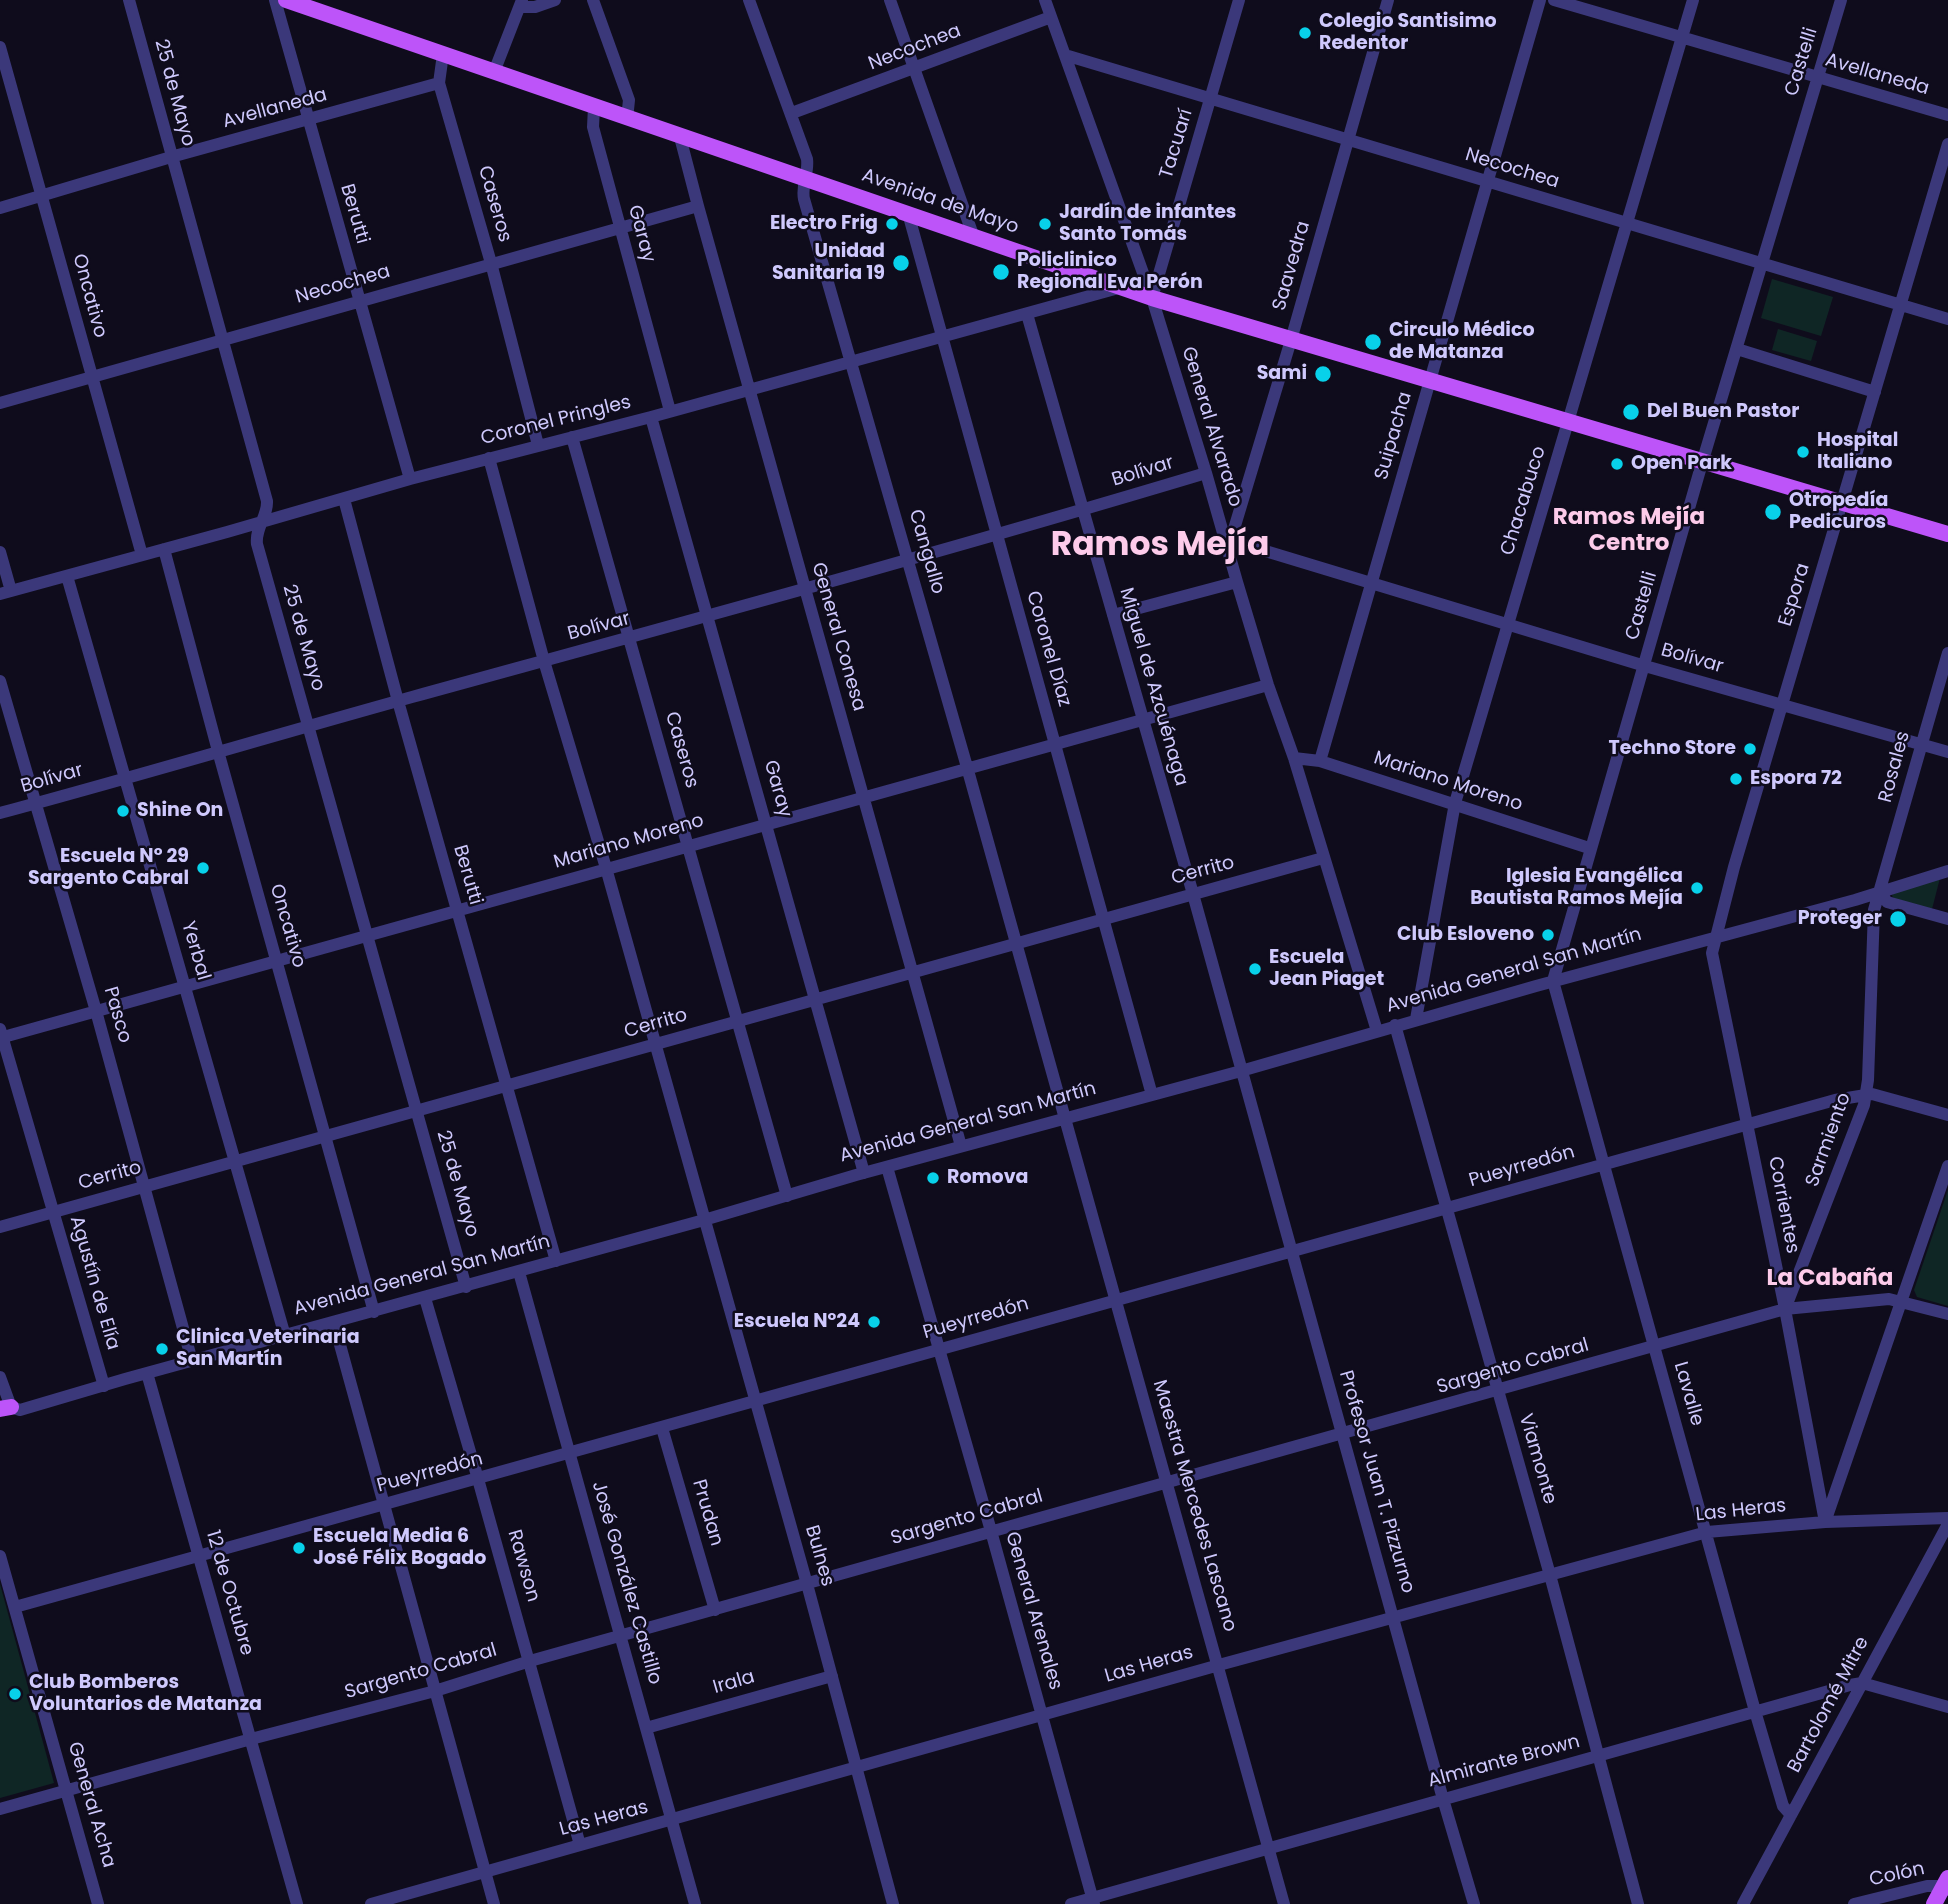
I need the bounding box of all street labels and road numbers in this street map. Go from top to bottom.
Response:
street label: Necochea [866,20,964,76]
street label: Castelli [1781,25,1823,99]
street label: 25 de Mayo [149,37,199,149]
street label: Avellaneda [1822,49,1932,101]
street label: Avellaneda [220,84,330,134]
street label: Tacuarí [1156,107,1198,181]
street label: Necochea [1462,144,1562,194]
street label: Caseros [472,163,516,245]
street label: Avenida de Mayo [858,164,1022,240]
street label: Berutti [335,181,373,247]
street label: Garay [622,203,660,265]
street label: Saavedra [1268,219,1316,313]
street label: Oncativo [67,252,111,340]
street label: Necochea [293,261,393,309]
street label: General Alvarado [1176,344,1246,510]
street label: Suipacha [1371,389,1417,483]
street label: Coronel Pringles [479,391,633,451]
street label: Chacabuco [1497,444,1551,558]
street label: Bolívar [1109,452,1177,492]
street label: Cangallo [903,507,949,597]
street label: General Conesa [806,560,870,714]
street label: Espora [1775,561,1815,629]
street label: Castelli [1621,569,1663,643]
street label: 25 de Mayo [277,582,329,694]
street label: Miguel de Azcuénaga [1114,585,1192,789]
street label: Coronel Díaz [1021,588,1075,710]
street label: Bolívar [565,608,633,646]
street label: Bolívar [1658,639,1726,679]
street label: Caseros [659,709,703,791]
street label: Rosales [1875,729,1915,805]
street label: Mariano Moreno [1371,747,1525,817]
street label: Garay [758,758,796,820]
street label: Bolívar [18,759,86,799]
street label: Mariano Moreno [551,810,707,874]
street label: Berutti [448,842,486,908]
street label: Cerrito [1169,852,1237,890]
street label: Oncativo [264,882,310,970]
street label: Yerbal [176,919,214,983]
street label: Avenida General San Martín [1384,924,1644,1018]
street label: Pasco [98,984,136,1046]
street label: Cerrito [622,1004,690,1044]
street label: Avenida General San Martín [837,1078,1099,1168]
street label: Sarmiento [1801,1090,1857,1190]
street label: 25 de Mayo [431,1128,483,1240]
street label: Pueyrredón [1467,1141,1577,1193]
street label: Corrientes [1762,1155,1804,1255]
street label: Cerrito [76,1157,144,1195]
street label: Agustín de Elía [64,1213,124,1353]
street label: Avenida General San Martín [291,1231,553,1321]
street label: Pueyrredón [921,1293,1031,1345]
street label: Sargento Cabral [1434,1334,1592,1400]
street label: Lavalle [1668,1359,1708,1429]
street label: Profesor Juan T. Pizzurno [1333,1368,1419,1596]
street label: Maestra Mercedes Lascano [1147,1378,1241,1634]
street label: Viamonte [1513,1411,1561,1507]
street label: Pueyrredón [375,1448,485,1498]
street label: Prudan [687,1477,727,1549]
street label: José González Castillo [586,1479,666,1687]
street label: Sargento Cabral [888,1485,1046,1551]
street label: Las Heras [1695,1495,1787,1527]
street label: Bulnes [799,1523,839,1589]
street label: Rawson [502,1527,544,1605]
street label: 12 de Octubre [200,1528,258,1658]
street label: General Arenales [1000,1529,1066,1693]
street label: Bartolomé Mitre [1784,1633,1874,1777]
street label: Sargento Cabral [342,1639,500,1705]
street label: Las Heras [1102,1642,1196,1688]
street label: Irala [711,1666,757,1700]
street label: Almirante Brown [1426,1731,1582,1793]
street label: General Acha [62,1740,120,1870]
street label: Las Heras [557,1796,651,1842]
street label: Colón [1867,1858,1927,1892]

